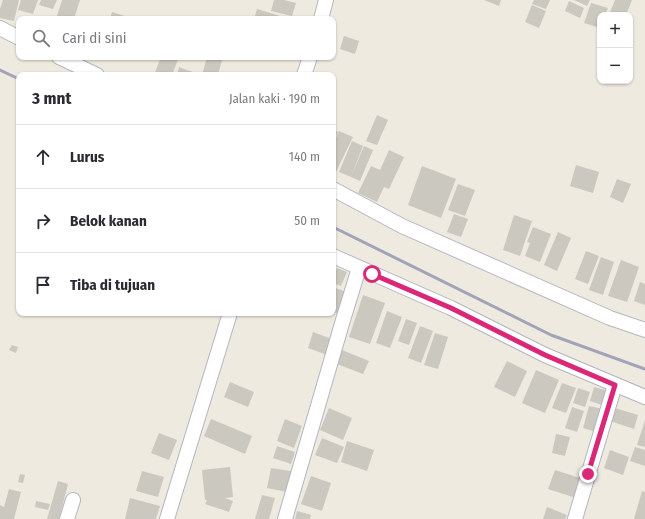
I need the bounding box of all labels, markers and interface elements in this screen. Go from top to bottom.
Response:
map controls [597,12,633,84]
button: + [597,12,633,48]
search box [16,16,336,60]
icon: search [30,27,52,49]
text: Cari di sini [62,29,127,47]
button: − [597,48,633,84]
text: 3 mnt [32,88,71,109]
text: Jalan kaki · 190 m [229,91,320,106]
icon: ahead [32,146,54,168]
text: Lurus [70,148,104,166]
text: 140 m [289,149,320,164]
icon: right [32,210,54,232]
text: Belok kanan [70,212,147,230]
text: 50 m [294,213,320,228]
route start [363,265,381,283]
icon: arrive [32,274,54,296]
text: Tiba di tujuan [70,276,155,294]
route end [579,465,597,483]

